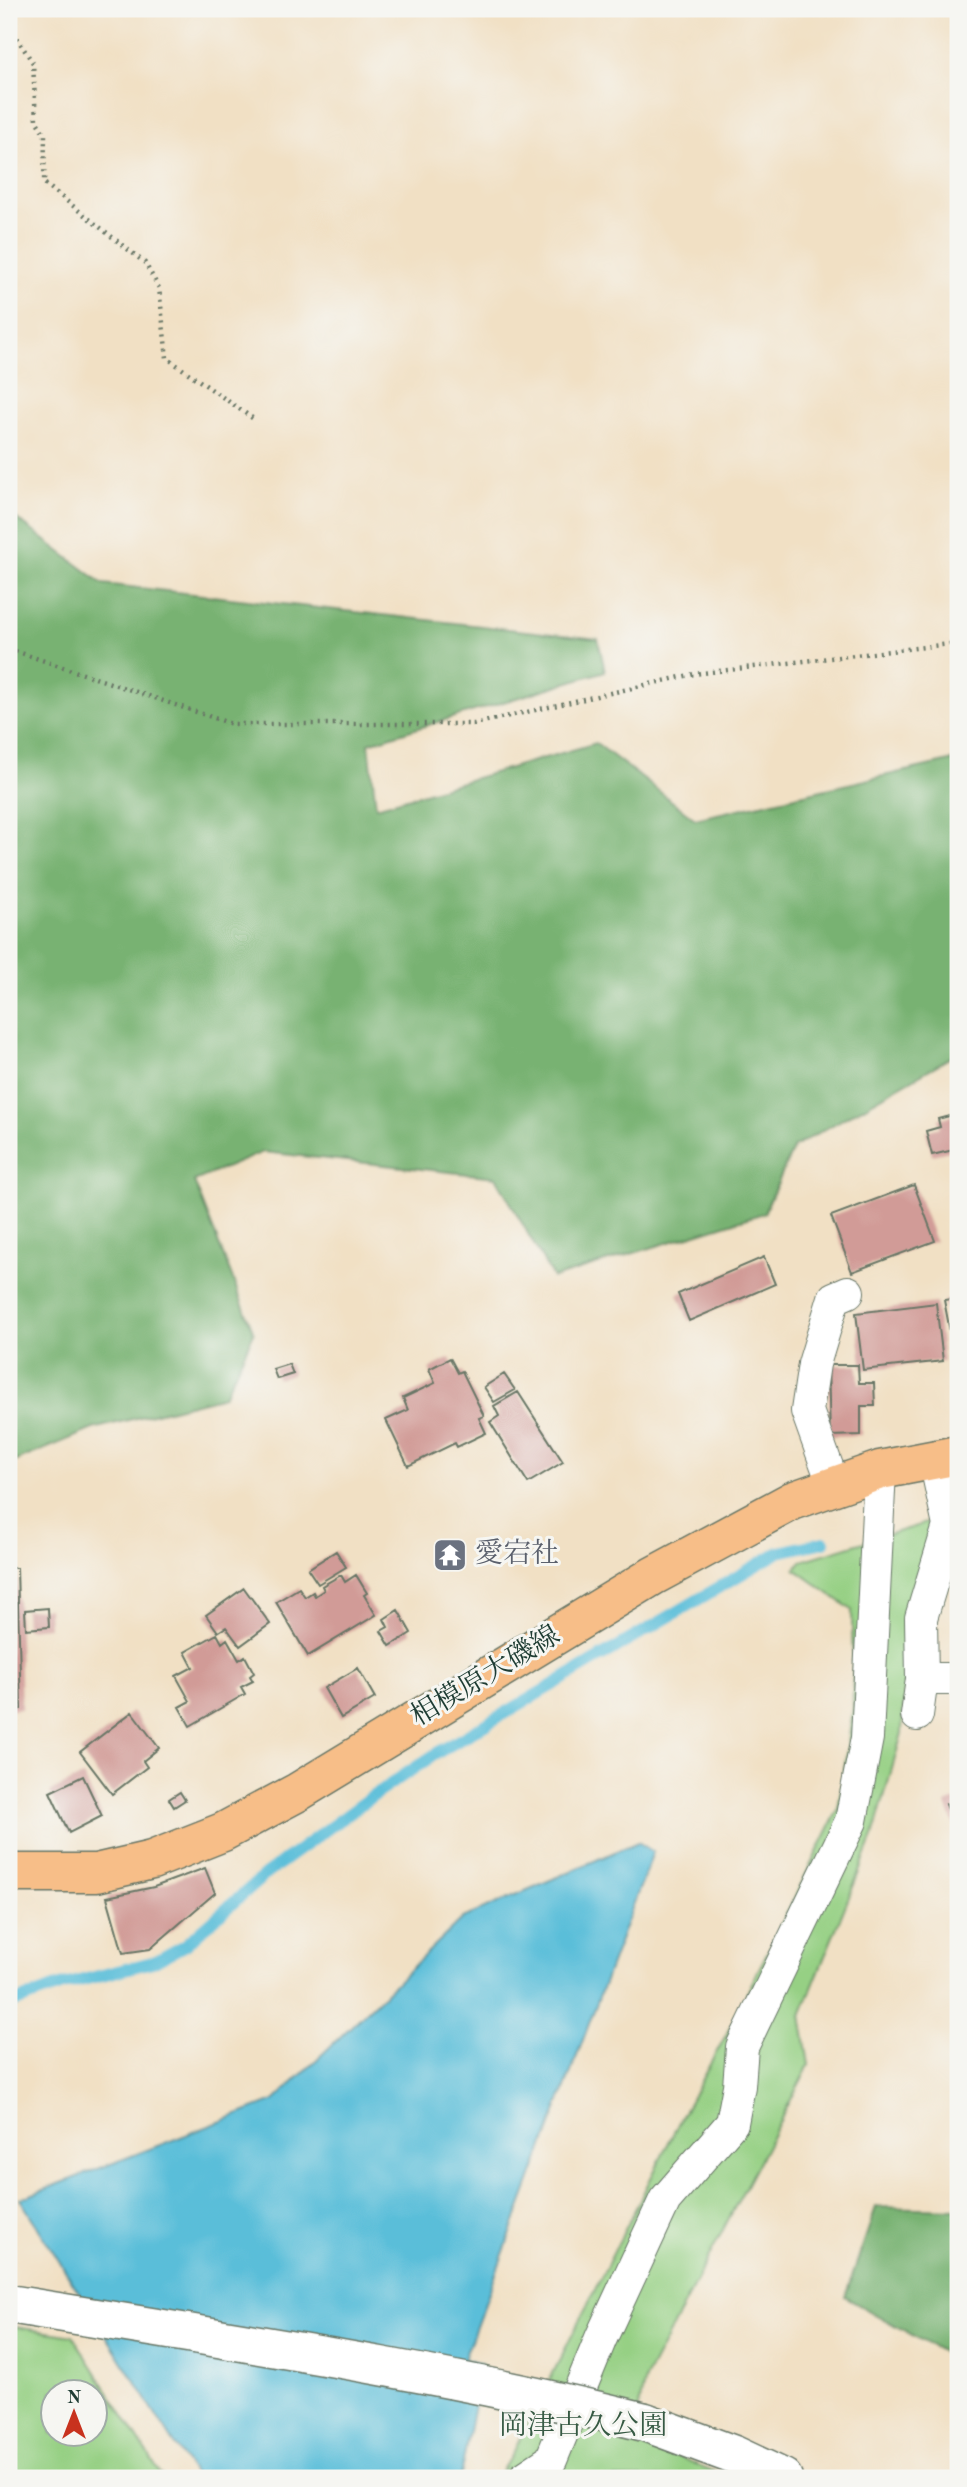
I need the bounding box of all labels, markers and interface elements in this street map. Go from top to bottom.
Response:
temple icon: 愛宕社 [431,1536,469,1574]
place label: 愛宕社 [475,1538,559,1569]
street label: 相模原大磯線 [405,1619,565,1732]
north arrow [38,2378,108,2448]
text: N [67,2389,82,2408]
park label: 岡津古久公園 [499,2410,667,2441]

